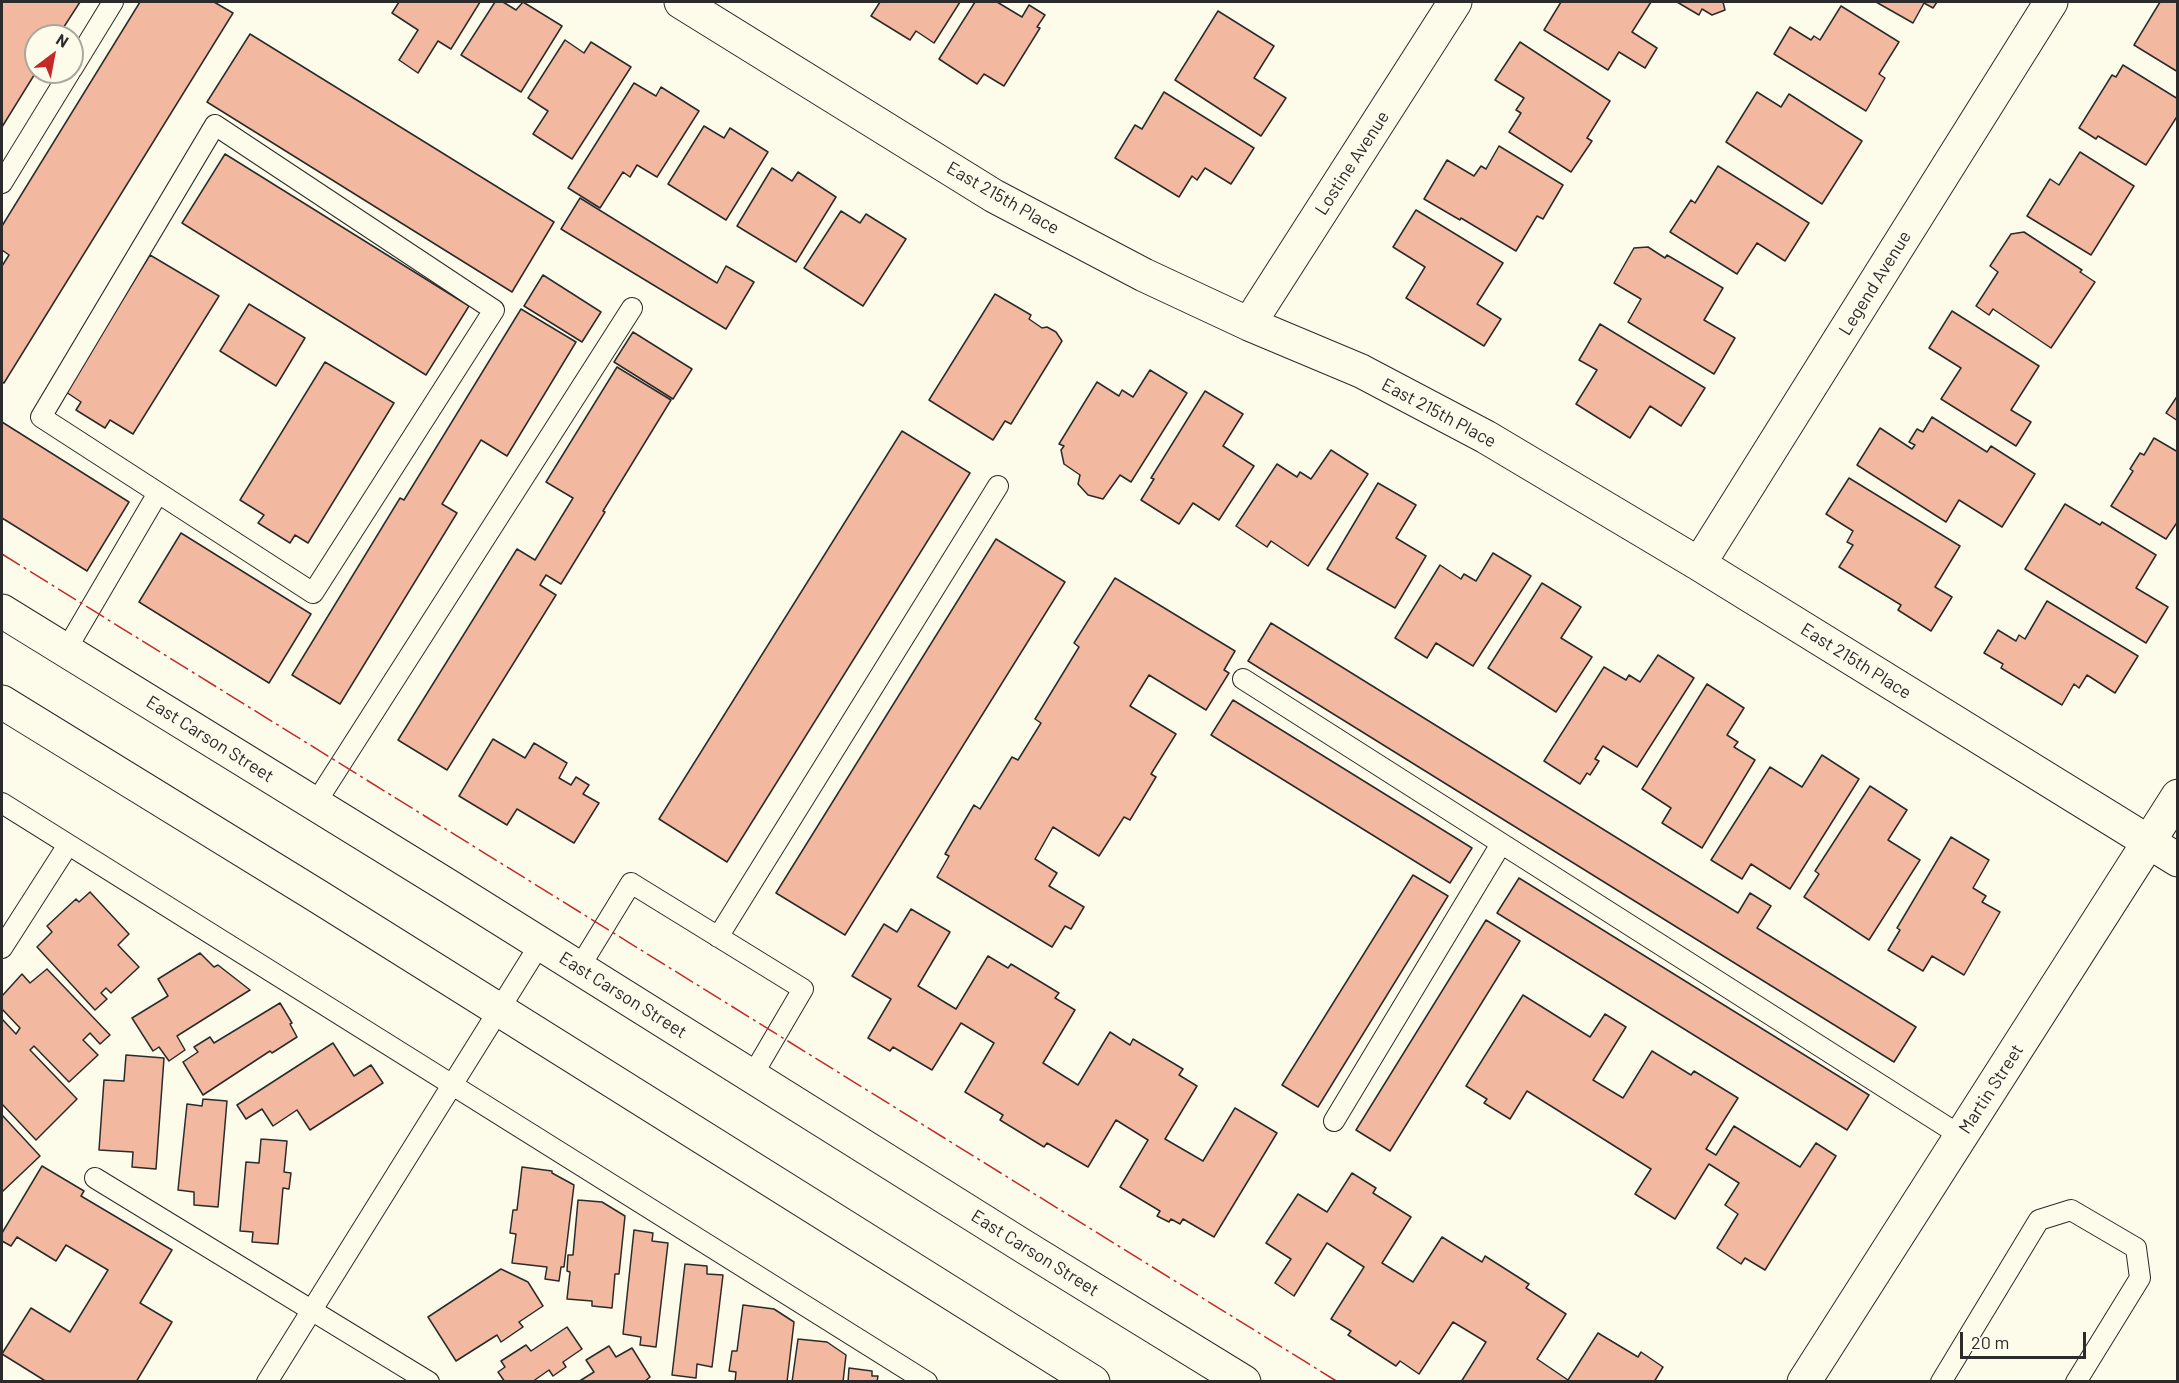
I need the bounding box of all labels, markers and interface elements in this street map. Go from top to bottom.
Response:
north arrow [24,24,84,84]
text: N [53,29,72,51]
street label: Lostine Avenue [1310,107,1394,219]
street label: East 215th Place [943,157,1063,239]
street label: Legend Avenue [1834,227,1916,339]
street label: East 215th Place [1378,374,1500,452]
street label: East 215th Place [1797,618,1915,704]
street label: East Carson Street [142,691,278,787]
street label: East Carson Street [555,947,691,1043]
street label: Martin Street [1954,1040,2028,1138]
street label: East Carson Street [967,1205,1103,1301]
scale bar [1963,1320,2089,1358]
text: 20 m [1971,1331,2009,1353]

